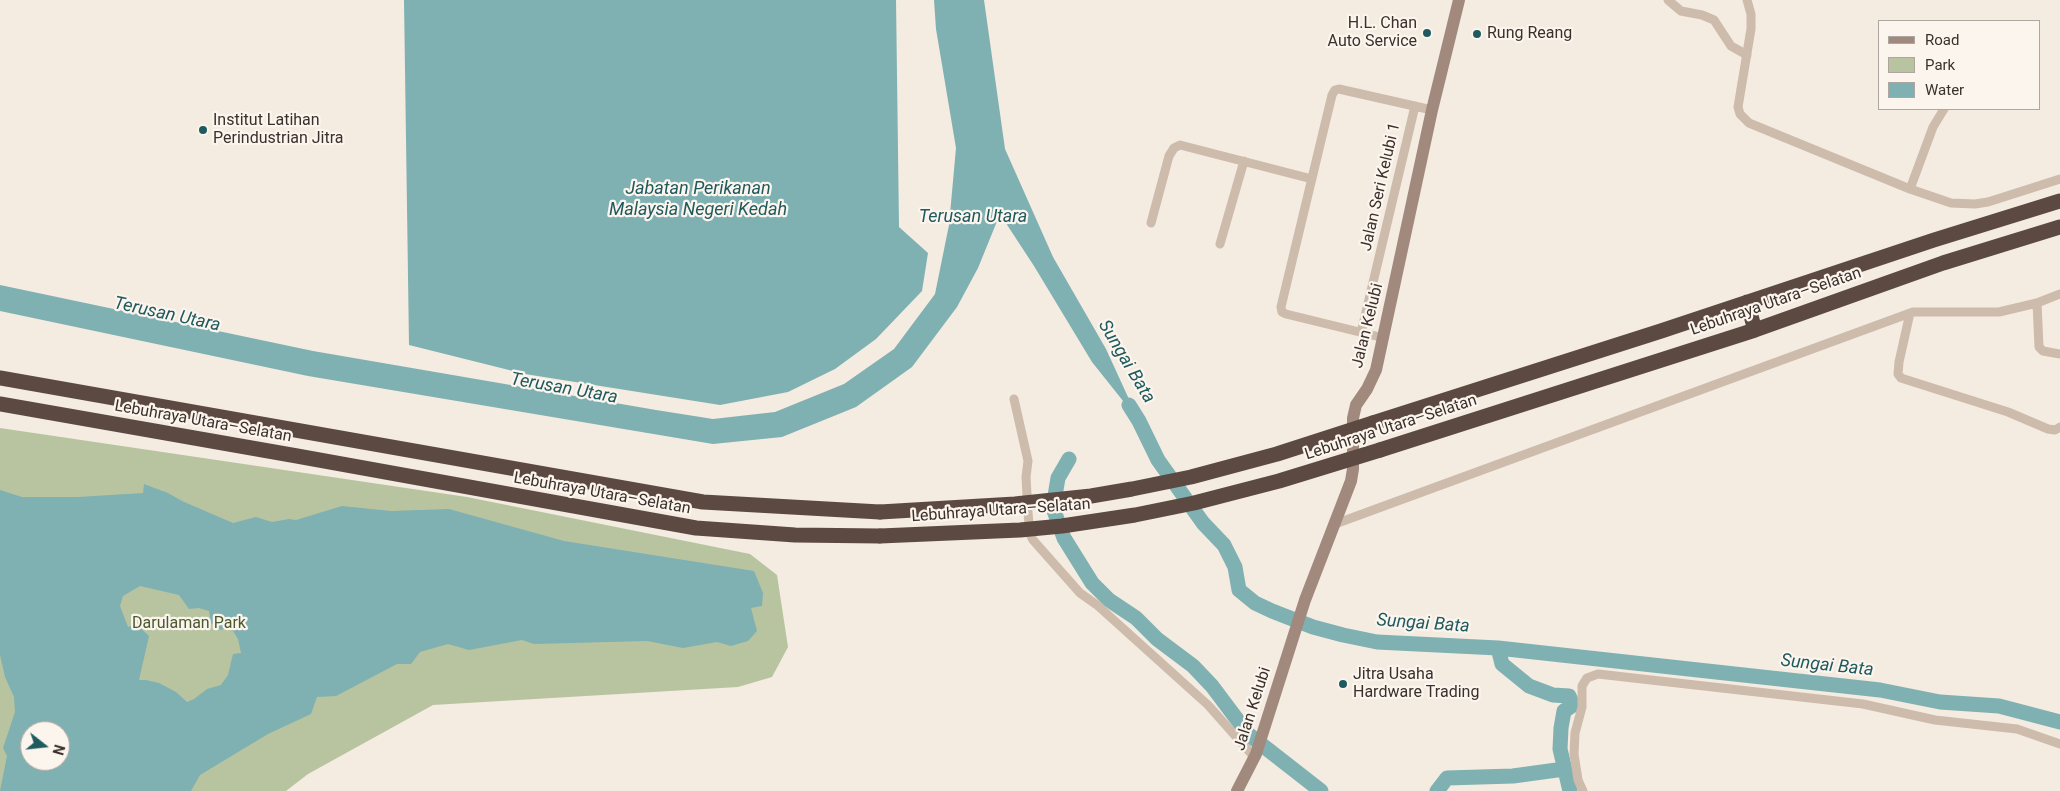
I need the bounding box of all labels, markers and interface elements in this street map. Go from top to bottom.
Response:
place label: H.L. Chan Auto Service [1328,14,1417,52]
legend [1878,20,2040,110]
place label: Rung Reang [1487,24,1572,44]
marker: H.L. Chan Auto Service [1421,27,1433,39]
marker: Rung Reang [1471,28,1483,40]
text: Road [1925,31,1959,49]
text: Park [1925,56,1955,74]
text: Water [1925,81,1964,99]
place label: Institut Latihan Perindustrian Jitra [213,111,344,149]
street label: Jalan Seri Kelubi 1 [1357,121,1405,253]
marker: Institut Latihan Perindustrian Jitra [197,124,209,136]
water label: Jabatan Perikanan Malaysia Negeri Kedah [609,178,787,220]
water label: Terusan Utara [919,206,1027,228]
street label: Lebuhraya Utara–Selatan [1688,264,1864,340]
street label: Jalan Kelubi [1348,282,1388,370]
water label: Terusan Utara [112,293,222,337]
water label: Sungai Bata [1093,316,1159,408]
water label: Terusan Utara [509,369,619,409]
street label: Lebuhraya Utara–Selatan [1303,391,1479,465]
street label: Lebuhraya Utara–Selatan [113,397,293,447]
street label: Lebuhraya Utara–Selatan [512,469,692,519]
street label: Lebuhraya Utara–Selatan [911,495,1091,527]
water label: Sungai Bata [1376,610,1470,638]
park label: Darulaman Park [132,614,246,634]
water label: Sungai Bata [1780,650,1874,682]
street label: Jalan Kelubi [1230,665,1276,753]
place label: Jitra Usaha Hardware Trading [1353,665,1479,703]
marker: Jitra Usaha Hardware Trading [1337,678,1349,690]
north arrow [20,721,70,771]
text: N [49,743,68,757]

